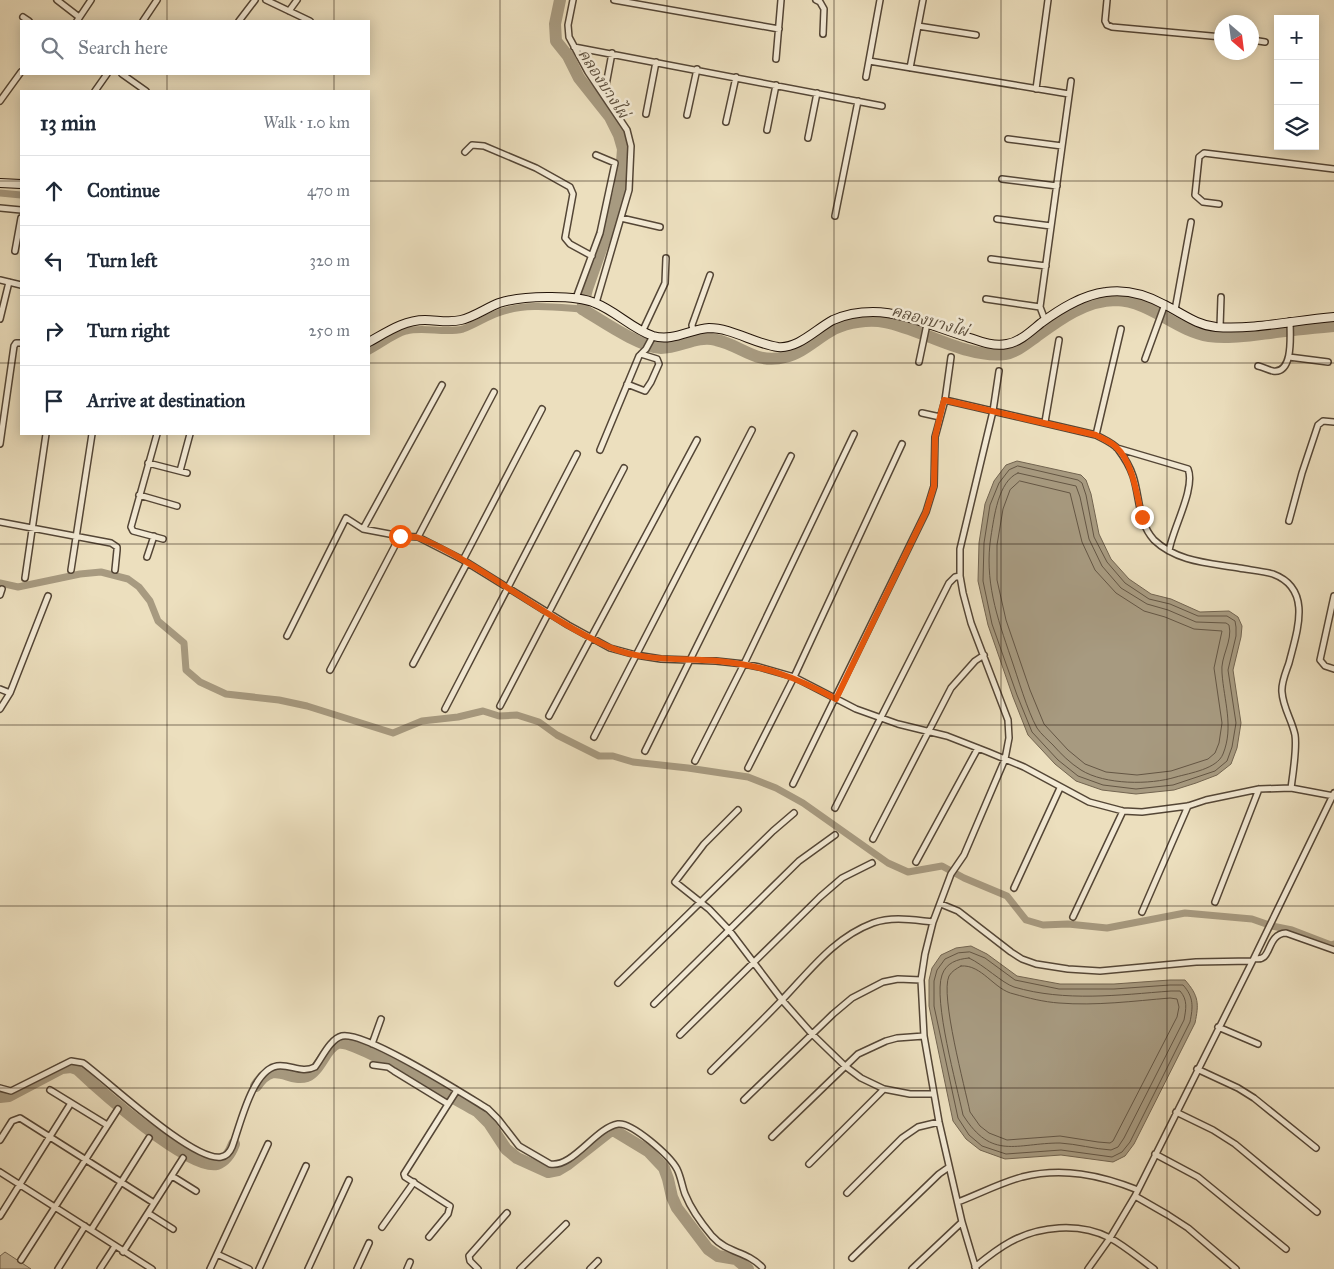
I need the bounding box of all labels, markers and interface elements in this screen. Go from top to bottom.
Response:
north arrow [1214,15,1259,60]
map controls [1274,15,1319,150]
button: + [1274,15,1319,60]
search box [20,20,370,75]
icon: search [38,34,66,62]
text: Search here [78,36,168,59]
water label: คลองบางไผ่ [574,44,636,123]
button: − [1274,60,1319,105]
button: layers [1274,105,1319,150]
text: 13 min [40,110,96,136]
text: Walk · 1.0 km [263,113,350,132]
icon: ahead [40,177,68,205]
text: Continue [87,179,160,202]
text: 470 m [307,181,350,200]
icon: left [40,247,68,275]
text: Turn left [87,249,157,272]
text: 320 m [310,251,350,270]
water label: คลองบางไผ่ [889,299,973,341]
icon: right [40,317,68,345]
text: Turn right [87,319,170,342]
text: 250 m [309,321,350,340]
icon: arrive [40,387,68,415]
text: Arrive at destination [87,389,245,412]
route end [1131,506,1154,529]
route start [389,525,412,548]

